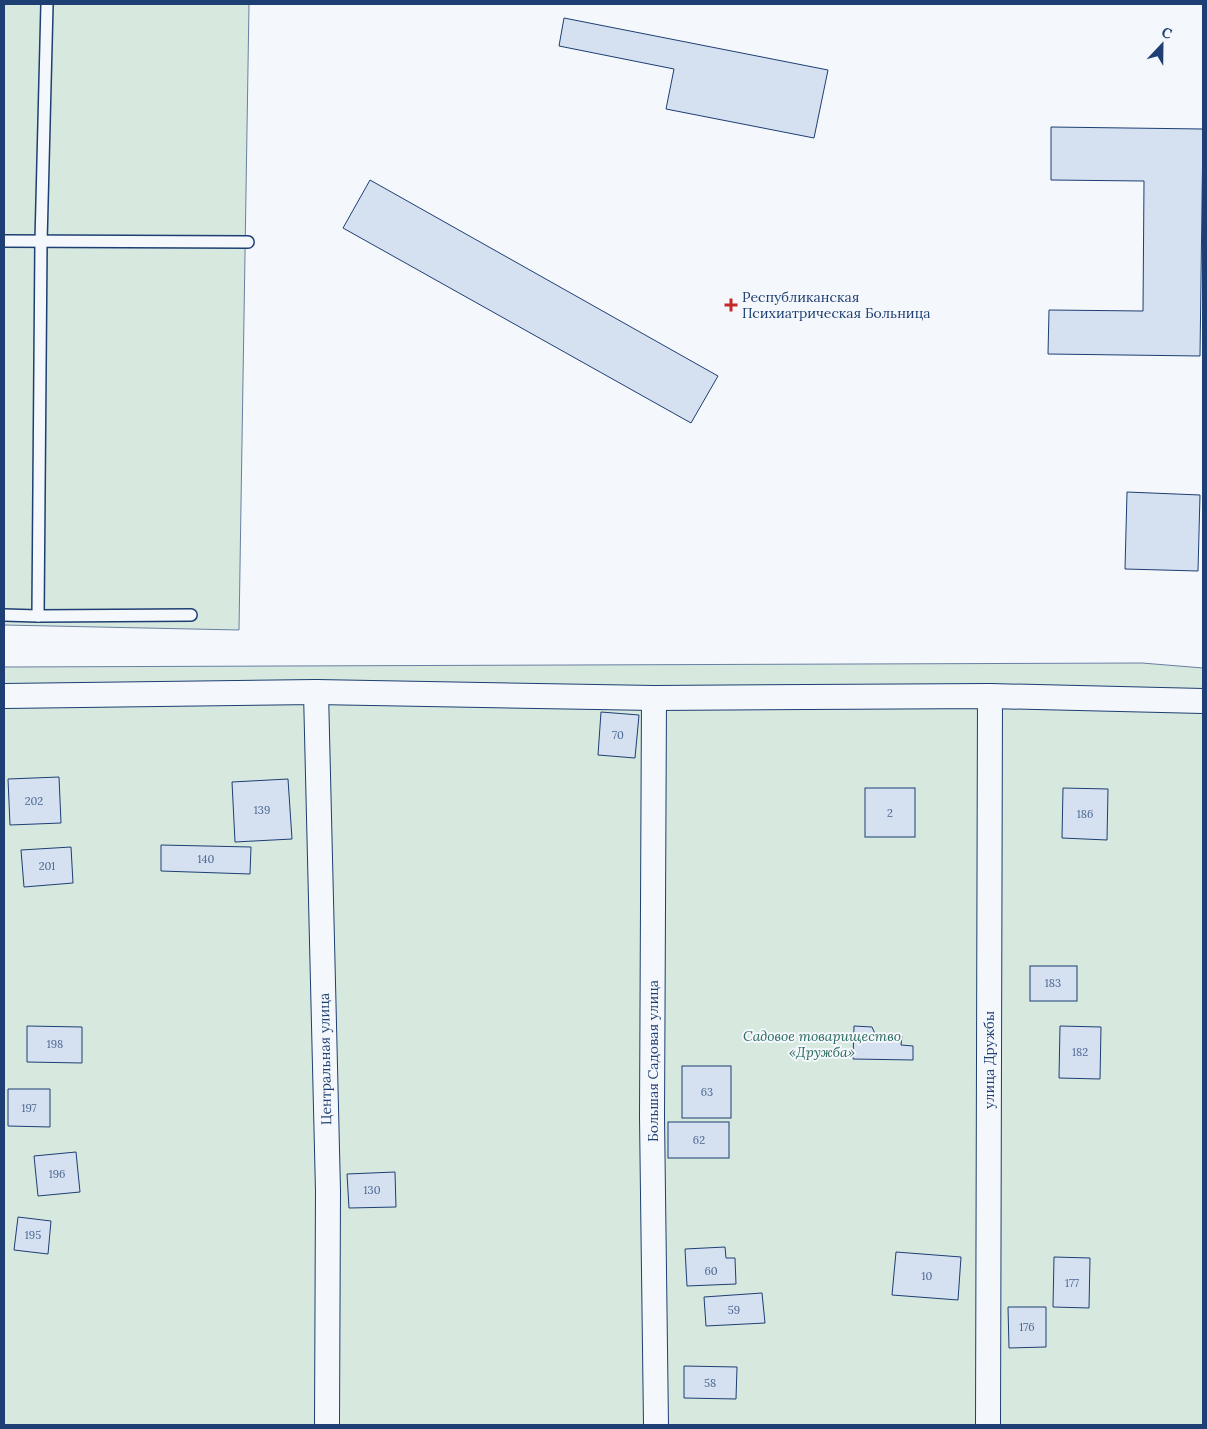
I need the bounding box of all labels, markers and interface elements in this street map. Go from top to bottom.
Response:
north arrow [1137,20,1187,70]
text: С [1159,23,1175,43]
place label: Республиканская Психиатрическая Больница [742,288,930,322]
marker: Республиканская Психиатрическая Больница [724,298,738,312]
house number: 70 [612,728,624,742]
house number: 202 [25,794,43,808]
house number: 139 [254,803,270,817]
house number: 2 [887,806,893,820]
house number: 186 [1077,807,1093,821]
house number: 140 [198,852,215,866]
house number: 201 [39,859,55,873]
house number: 183 [1045,976,1061,990]
street label: Большая Садовая улица [644,980,662,1142]
street label: Центральная улица [315,993,335,1125]
street label: улица Дружбы [980,1011,998,1109]
park label: Садовое товарищество «Дружба» [743,1027,901,1061]
house number: 198 [47,1037,63,1051]
house number: 182 [1072,1045,1088,1059]
house number: 63 [701,1085,713,1099]
house number: 197 [21,1101,37,1115]
house number: 62 [693,1133,705,1147]
house number: 196 [49,1167,65,1181]
house number: 130 [364,1183,381,1197]
house number: 195 [25,1228,41,1242]
house number: 60 [704,1264,718,1278]
house number: 10 [922,1269,933,1283]
house number: 177 [1065,1276,1079,1290]
house number: 59 [728,1303,740,1317]
house number: 176 [1019,1320,1035,1334]
house number: 58 [704,1376,716,1390]

